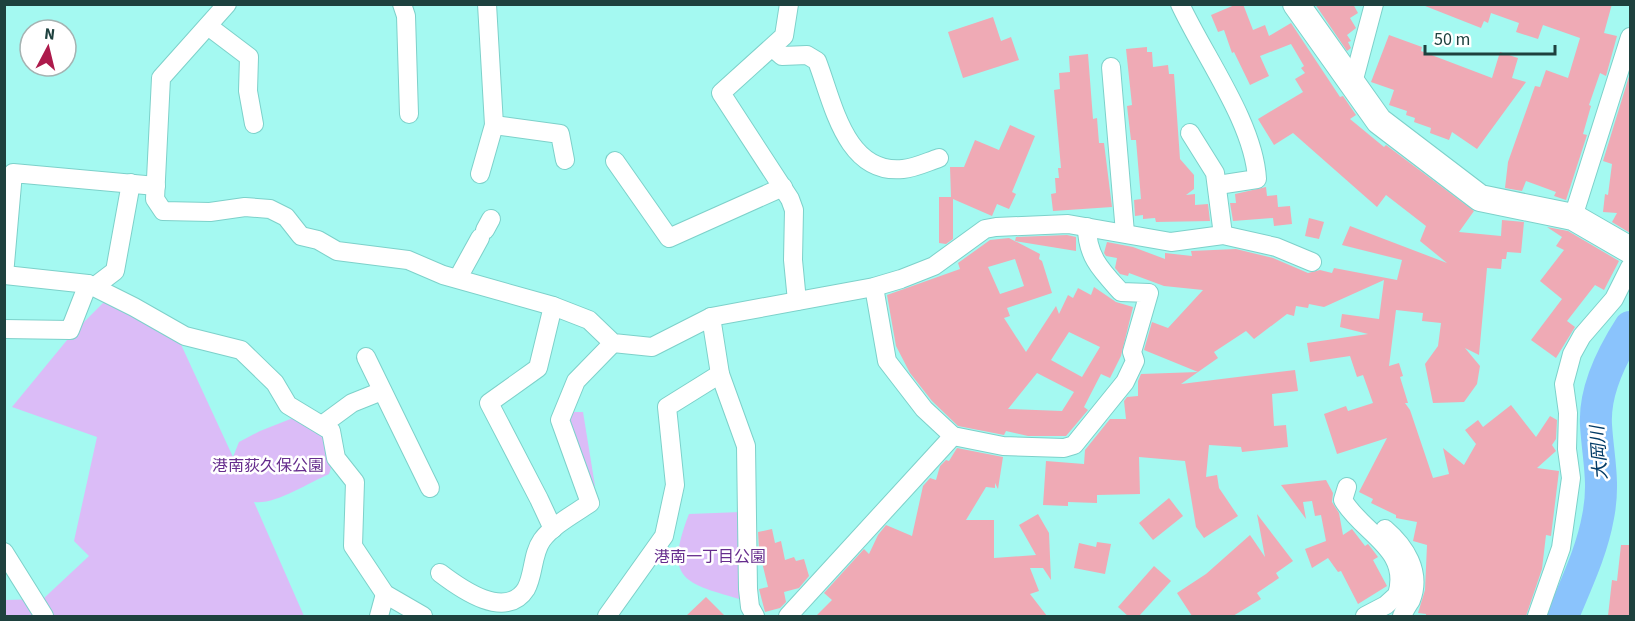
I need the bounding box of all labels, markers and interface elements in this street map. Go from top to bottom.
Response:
north arrow [18,18,78,78]
scale bar [1425,18,1556,56]
text: N [43,23,56,46]
text: 50 m [1434,27,1470,52]
water label: 大岡川 [1585,423,1614,481]
park label: 港南荻久保公園 [212,455,324,477]
park label: 港南一丁目公園 [654,546,766,568]

